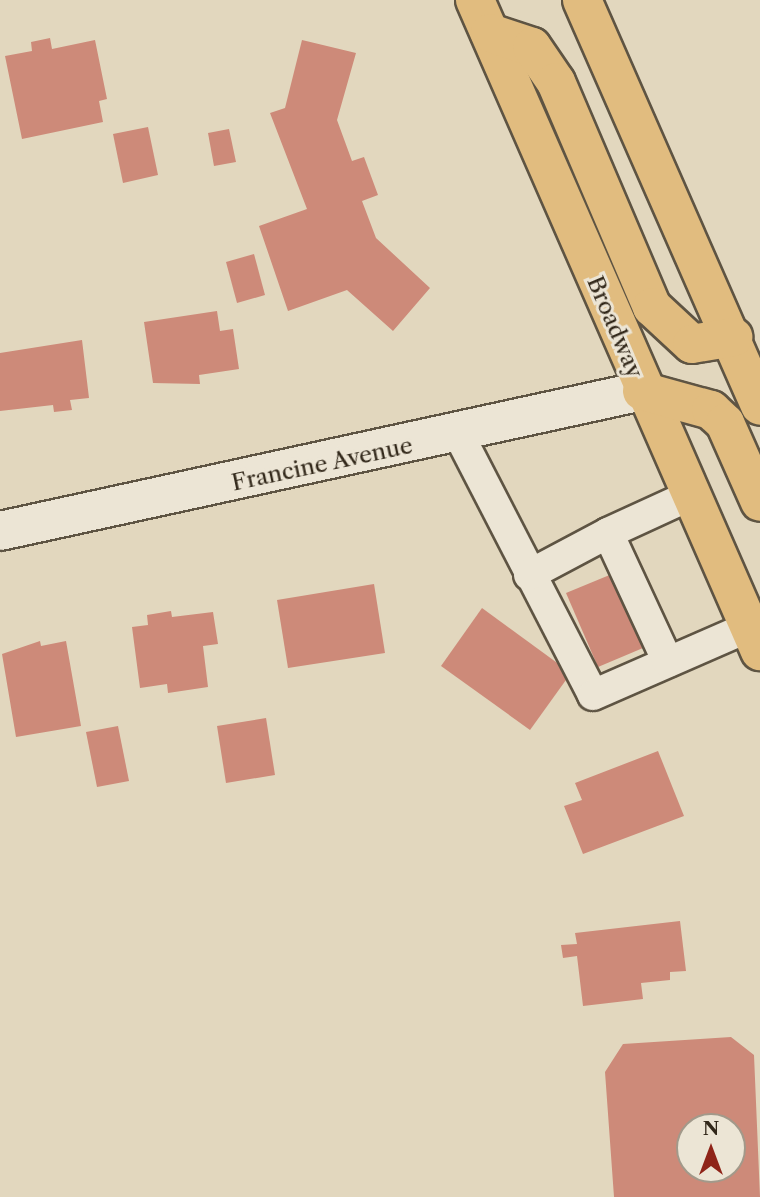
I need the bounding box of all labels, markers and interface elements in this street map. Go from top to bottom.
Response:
street label: Broadway [581,272,649,382]
street label: Francine Avenue [229,431,415,497]
north arrow [676,1113,746,1183]
text: N [703,1117,719,1140]

